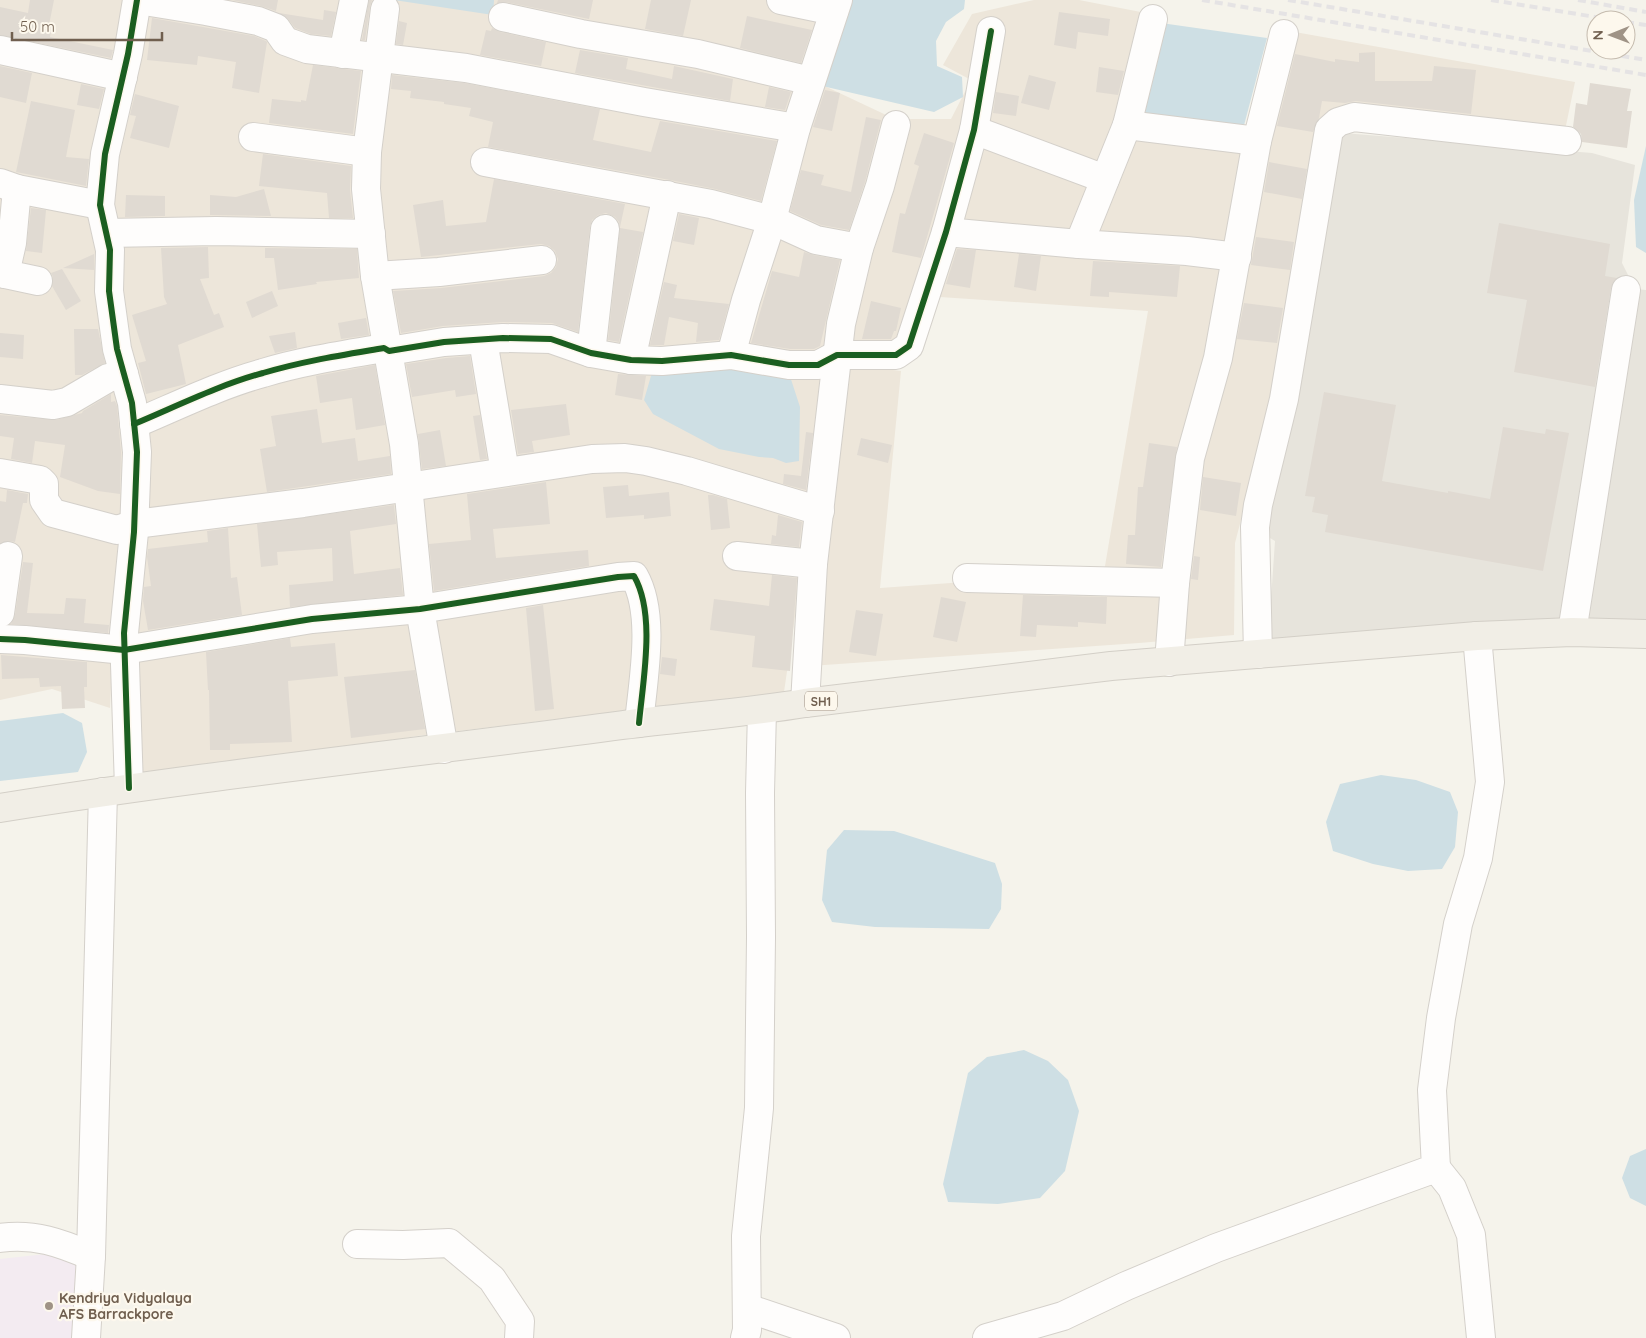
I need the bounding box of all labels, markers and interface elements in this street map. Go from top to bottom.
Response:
scale bar [12,10,162,42]
north arrow [1586,10,1636,60]
text: 50 m [20,17,55,36]
text: N [1589,30,1607,41]
road number: SH1 [805,691,837,710]
place label: Kendriya Vidyalaya AFS Barrackpore [59,1289,192,1323]
marker: Kendriya Vidyalaya AFS Barrackpore [43,1300,55,1312]

